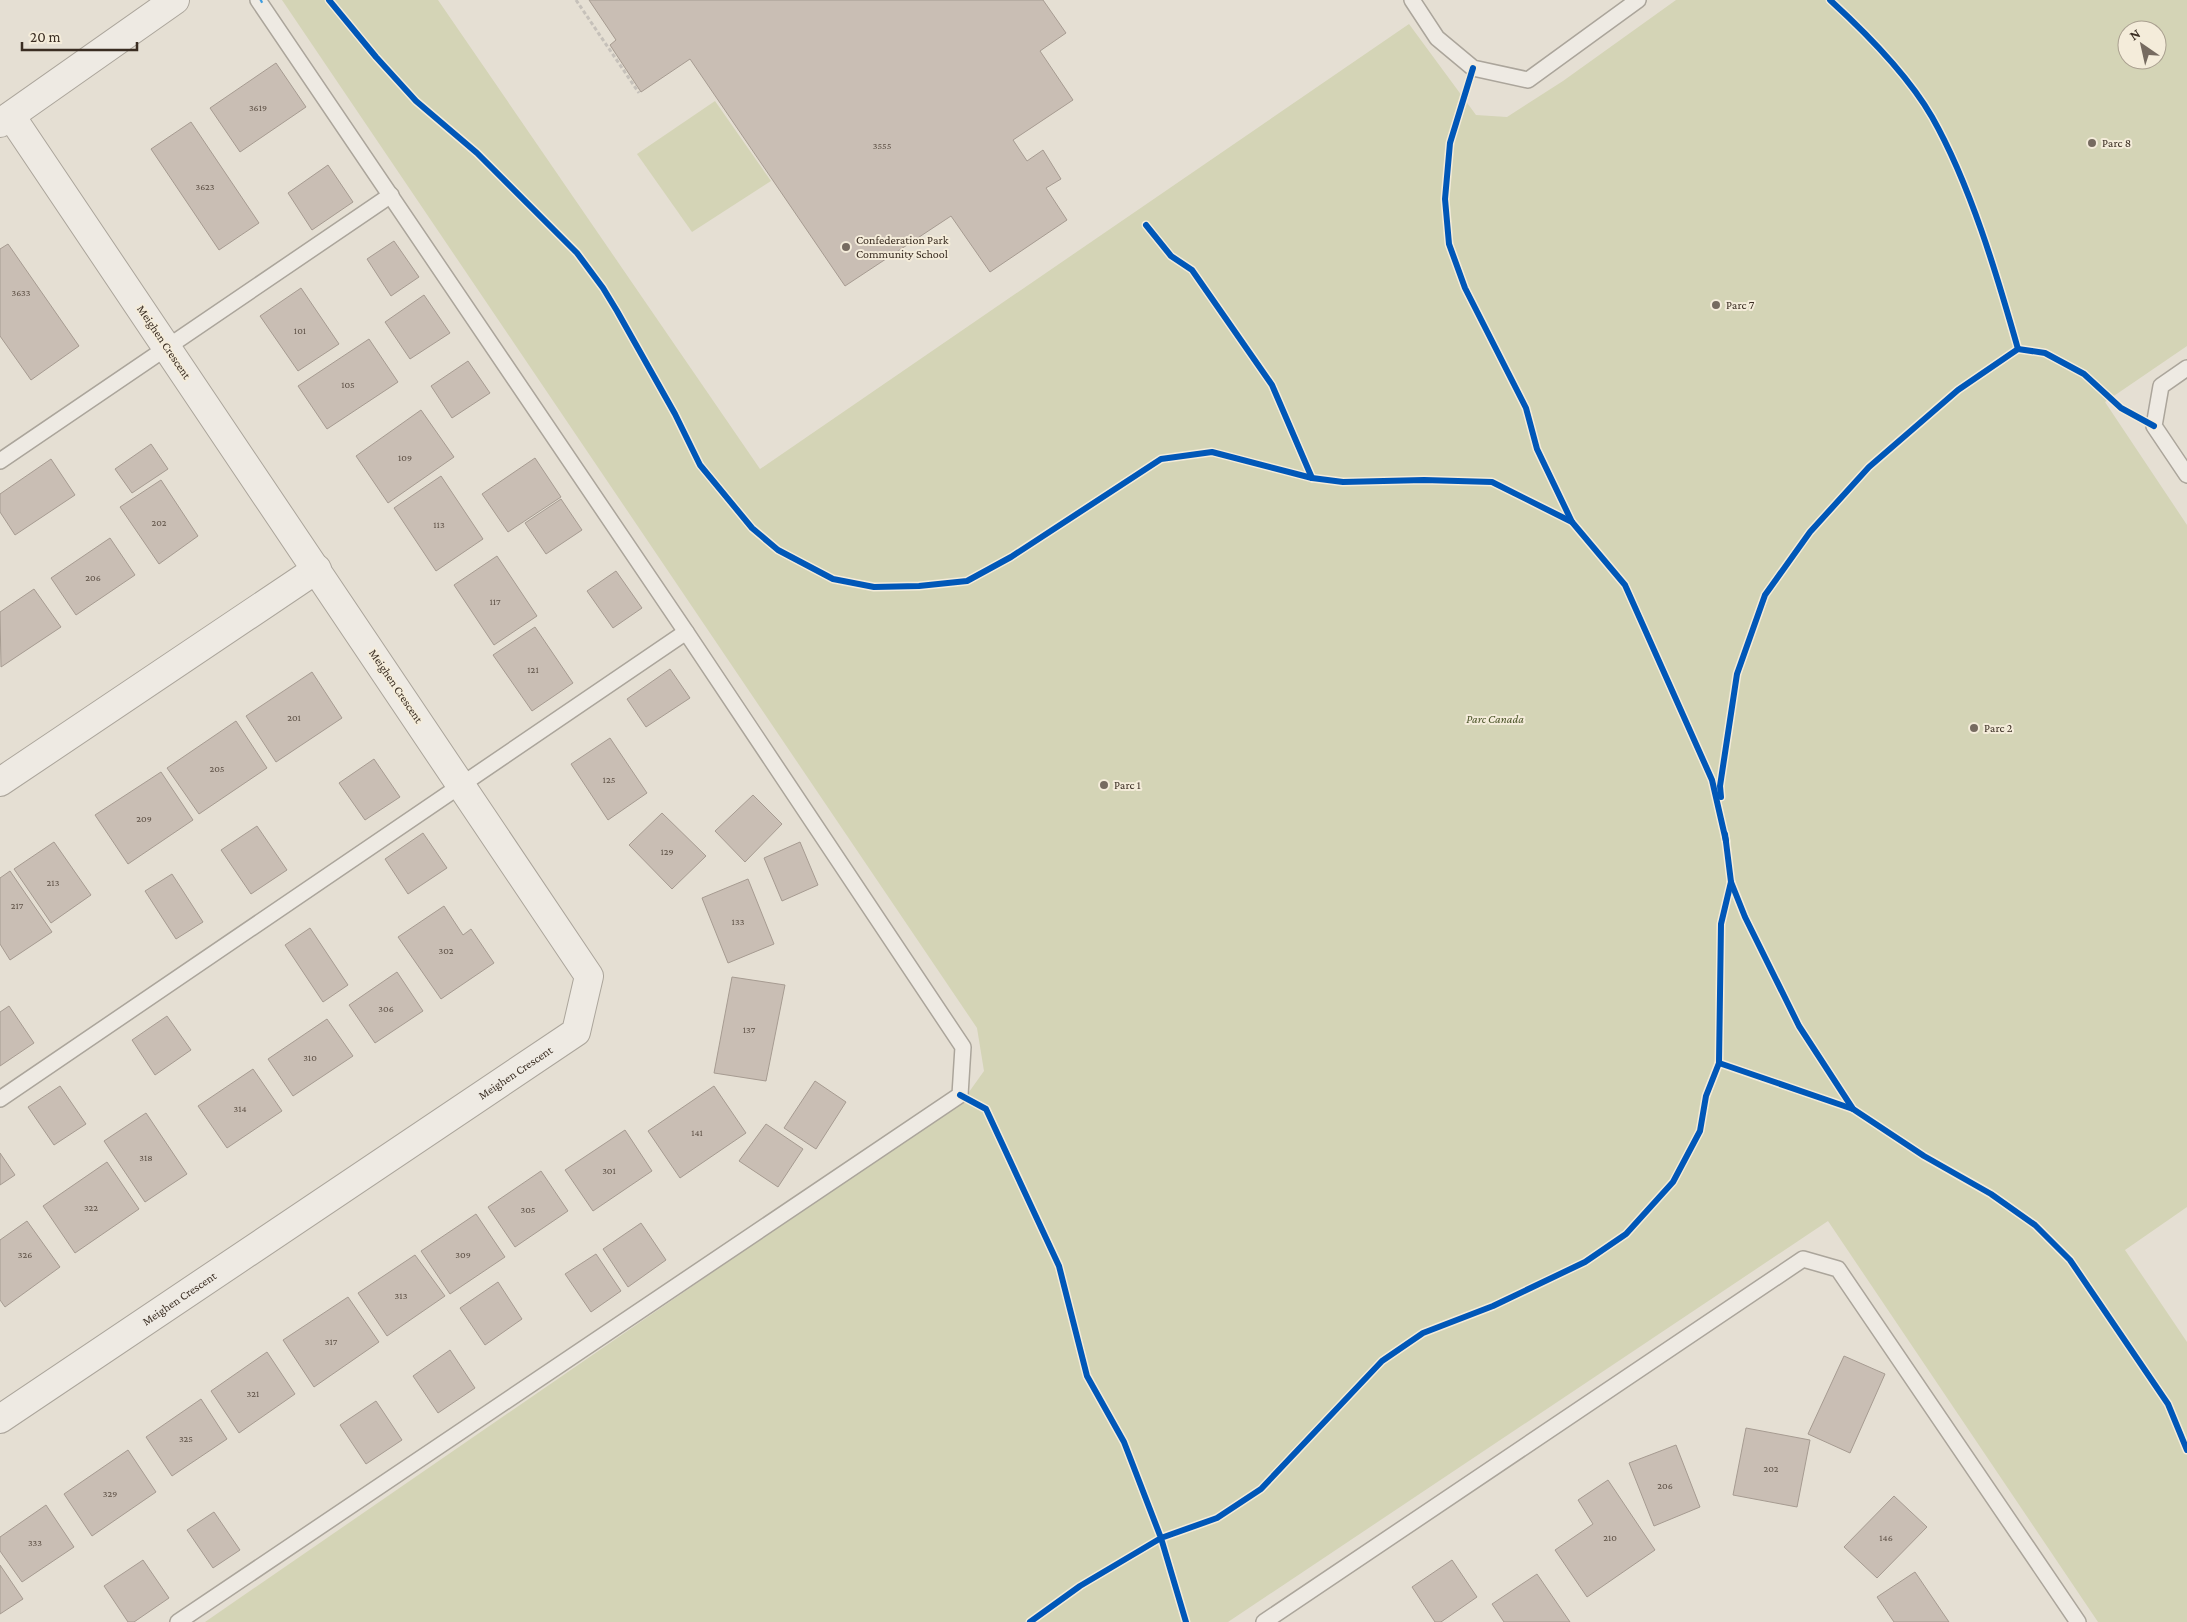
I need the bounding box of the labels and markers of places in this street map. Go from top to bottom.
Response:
place label: Parc 8 [2102,136,2131,150]
marker: Parc 8 [2086,137,2098,149]
place label: Confederation Park Community School [856,233,949,261]
marker: Confederation Park Community School [840,241,852,253]
place label: Parc 7 [1726,298,1755,312]
marker: Parc 7 [1710,299,1722,311]
place label: Parc 2 [1984,721,2013,735]
marker: Parc 2 [1968,722,1980,734]
place label: Parc 1 [1114,778,1141,792]
marker: Parc 1 [1098,779,1110,791]

